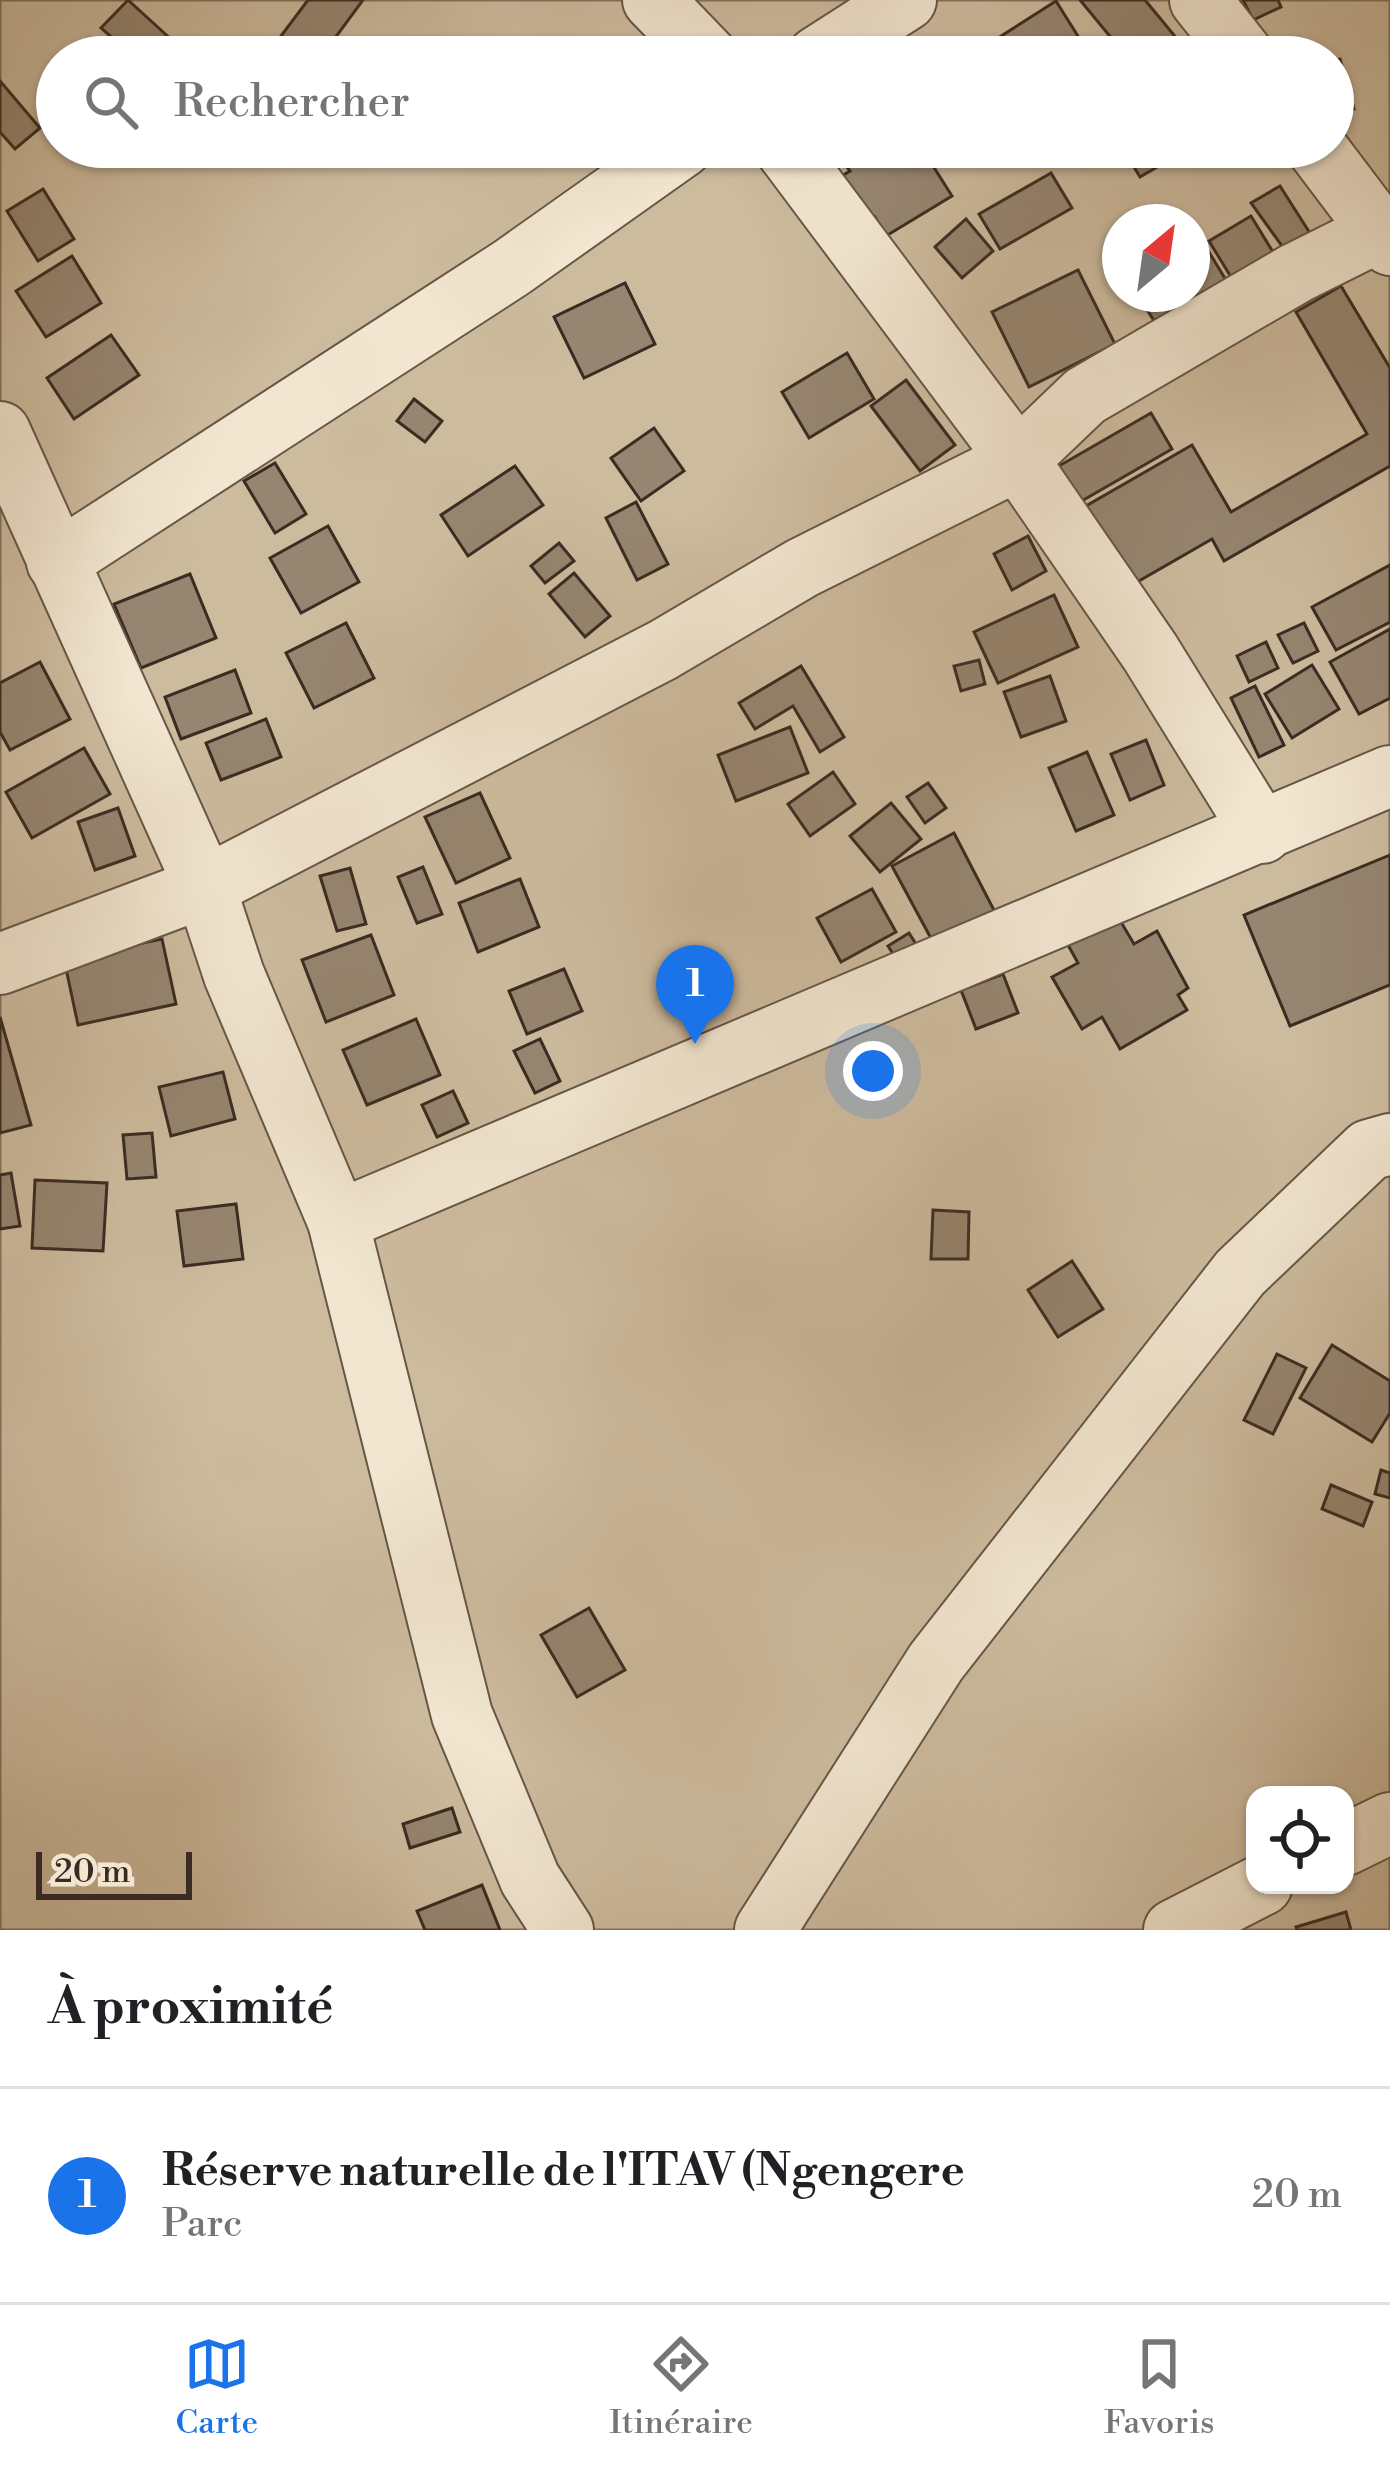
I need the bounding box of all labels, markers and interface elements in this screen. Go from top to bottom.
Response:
search box [36,36,1354,168]
icon: search [78,69,144,135]
text: Rechercher [174,74,410,131]
north arrow [1102,204,1210,312]
pin: 1 [656,945,734,1044]
your location [843,1041,903,1101]
map controls [1246,1786,1354,1894]
button: locate [1246,1786,1354,1894]
scale bar [36,1846,192,1899]
text: 20 m [54,1852,130,1893]
text: À proximité [48,1976,333,2040]
text: Réserve naturelle de l'ITAV (Ngengere [162,2143,965,2200]
text: 1 [78,2171,96,2220]
text: 20 m [1252,2171,1342,2220]
text: Parc [162,2200,242,2249]
tab: Carte [176,2331,258,2444]
tab: Itinéraire [609,2331,753,2444]
tab: Favoris [1104,2331,1214,2444]

